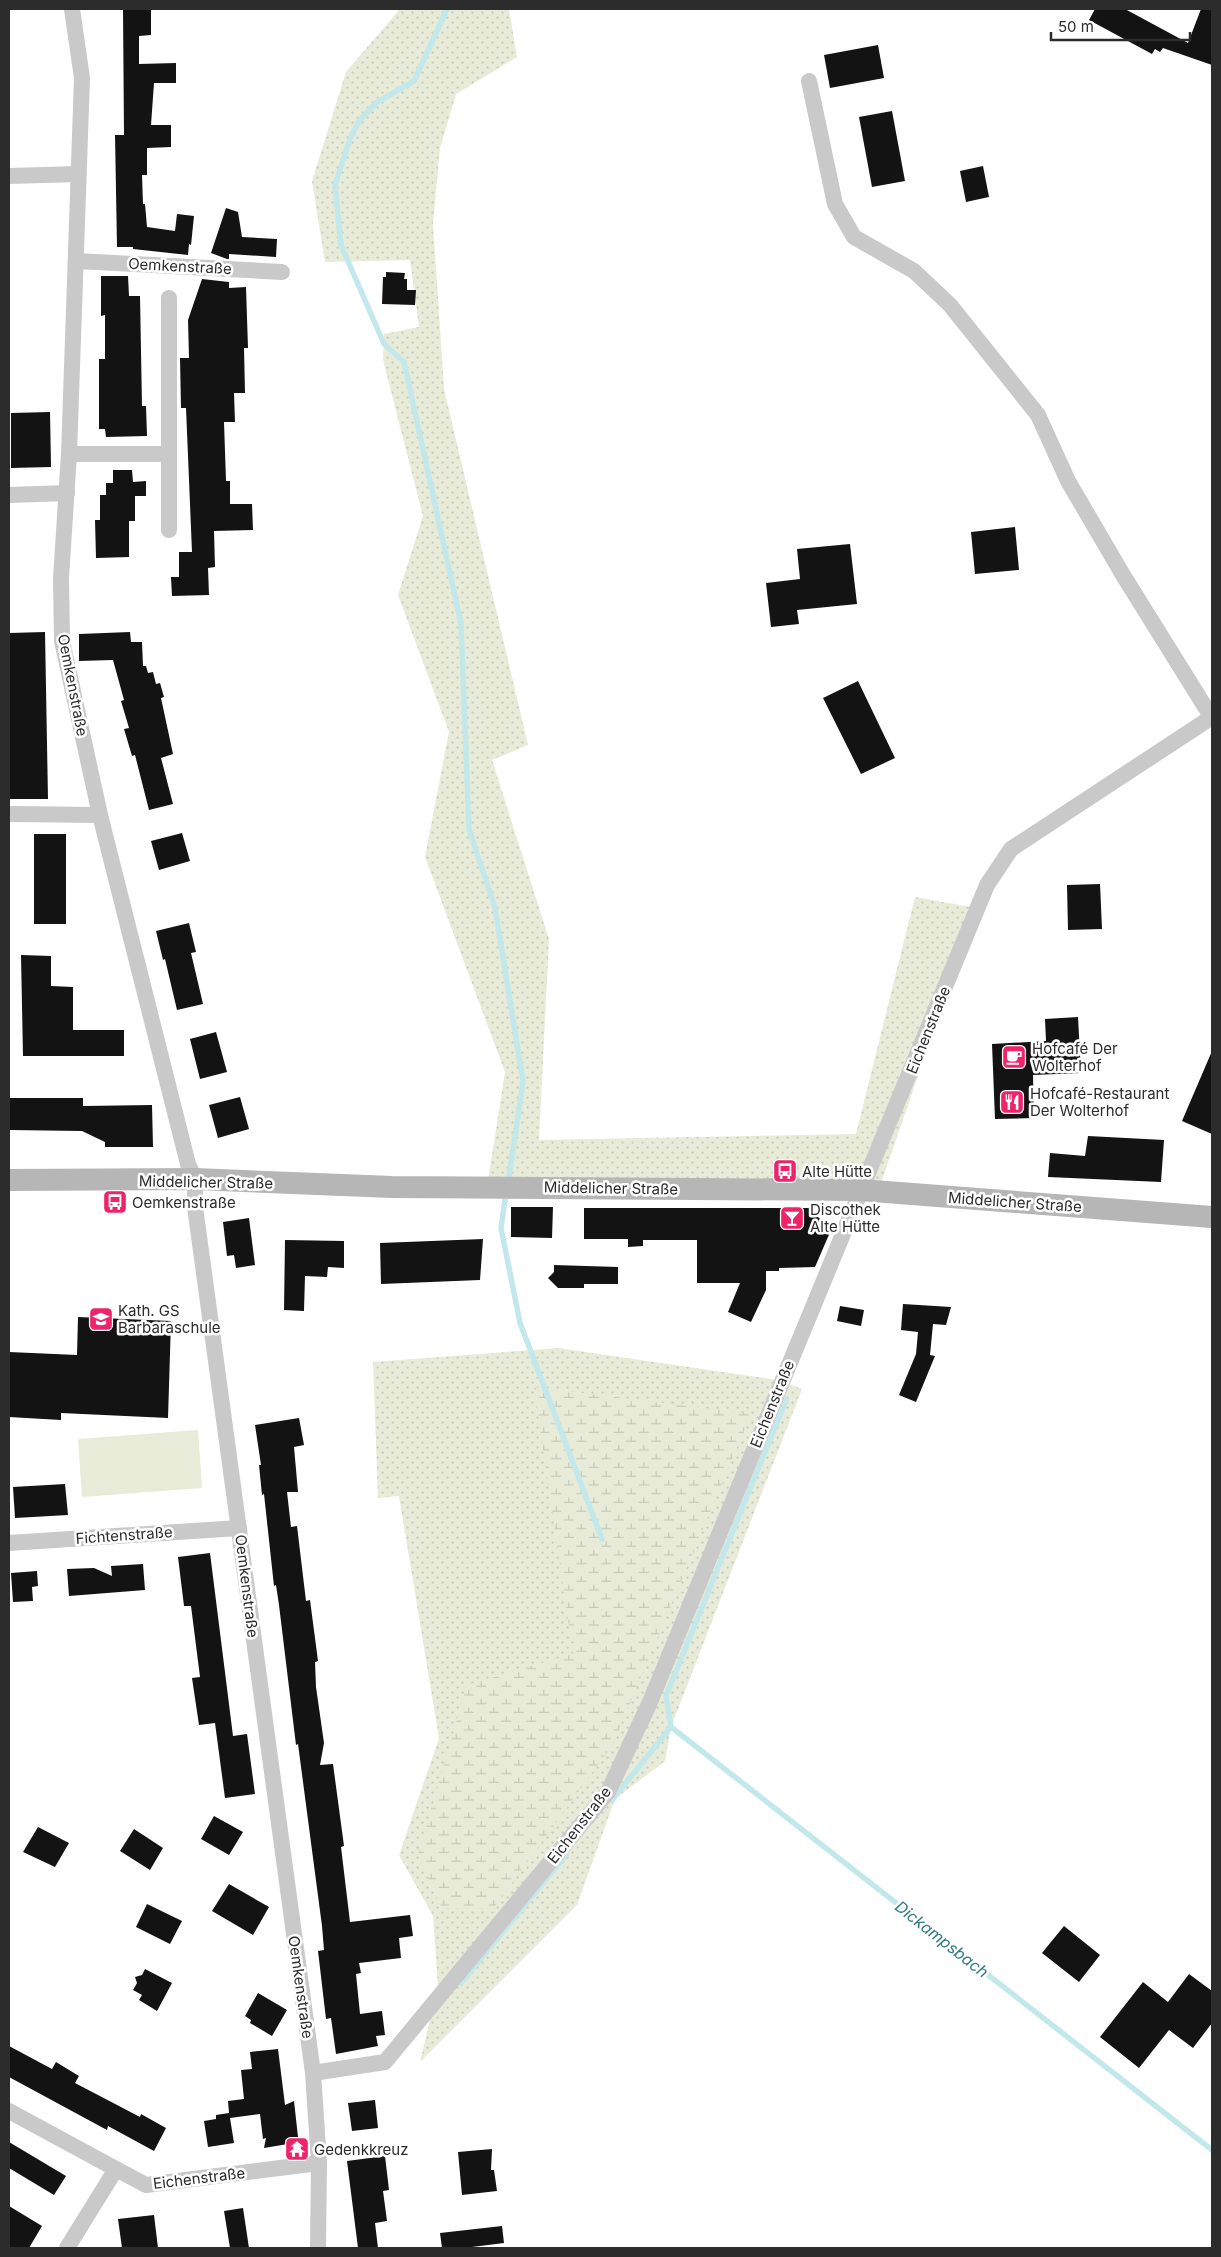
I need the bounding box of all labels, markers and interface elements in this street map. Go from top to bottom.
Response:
scale bar [1051,10,1190,42]
text: 50 m [1058,17,1094,36]
street label: Oemkenstraße [128,254,232,278]
street label: Oemkenstraße [54,632,92,738]
street label: Eichenstraße [902,984,954,1076]
place label: Hofcafé Der Wolterhof [1032,1039,1118,1075]
cafe icon: Hofcafé Der Wolterhof [1001,1044,1027,1070]
place label: Hofcafé-Restaurant Der Wolterhof [1030,1084,1169,1120]
restaurant icon: Hofcafé-Restaurant Der Wolterhof [999,1089,1025,1115]
bus stop icon: Alte Hütte [772,1158,798,1184]
place label: Alte Hütte [802,1162,872,1181]
street label: Middelicher Straße [139,1171,273,1193]
street label: Middelicher Straße [544,1177,678,1199]
street label: Middelicher Straße [947,1188,1083,1216]
bus stop icon: Oemkenstraße [102,1189,128,1215]
place label: Oemkenstraße [132,1193,236,1212]
place label: Discothek Alte Hütte [810,1200,881,1236]
bar icon: Discothek Alte Hütte [779,1205,805,1231]
place label: Kath. GS Barbaraschule [118,1301,221,1337]
school or university icon: Kath. GS Barbaraschule [88,1306,114,1332]
street label: Eichenstraße [746,1358,798,1450]
street label: Fichtenstraße [75,1522,173,1548]
street label: Oemkenstraße [231,1533,263,1639]
street label: Eichenstraße [543,1783,615,1867]
water label: Dickampsbach [891,1896,993,1982]
street label: Oemkenstraße [284,1934,318,2040]
temple icon: Gedenkkreuz [284,2136,310,2162]
place label: Gedenkkreuz [314,2140,409,2159]
street label: Eichenstraße [152,2163,246,2193]

